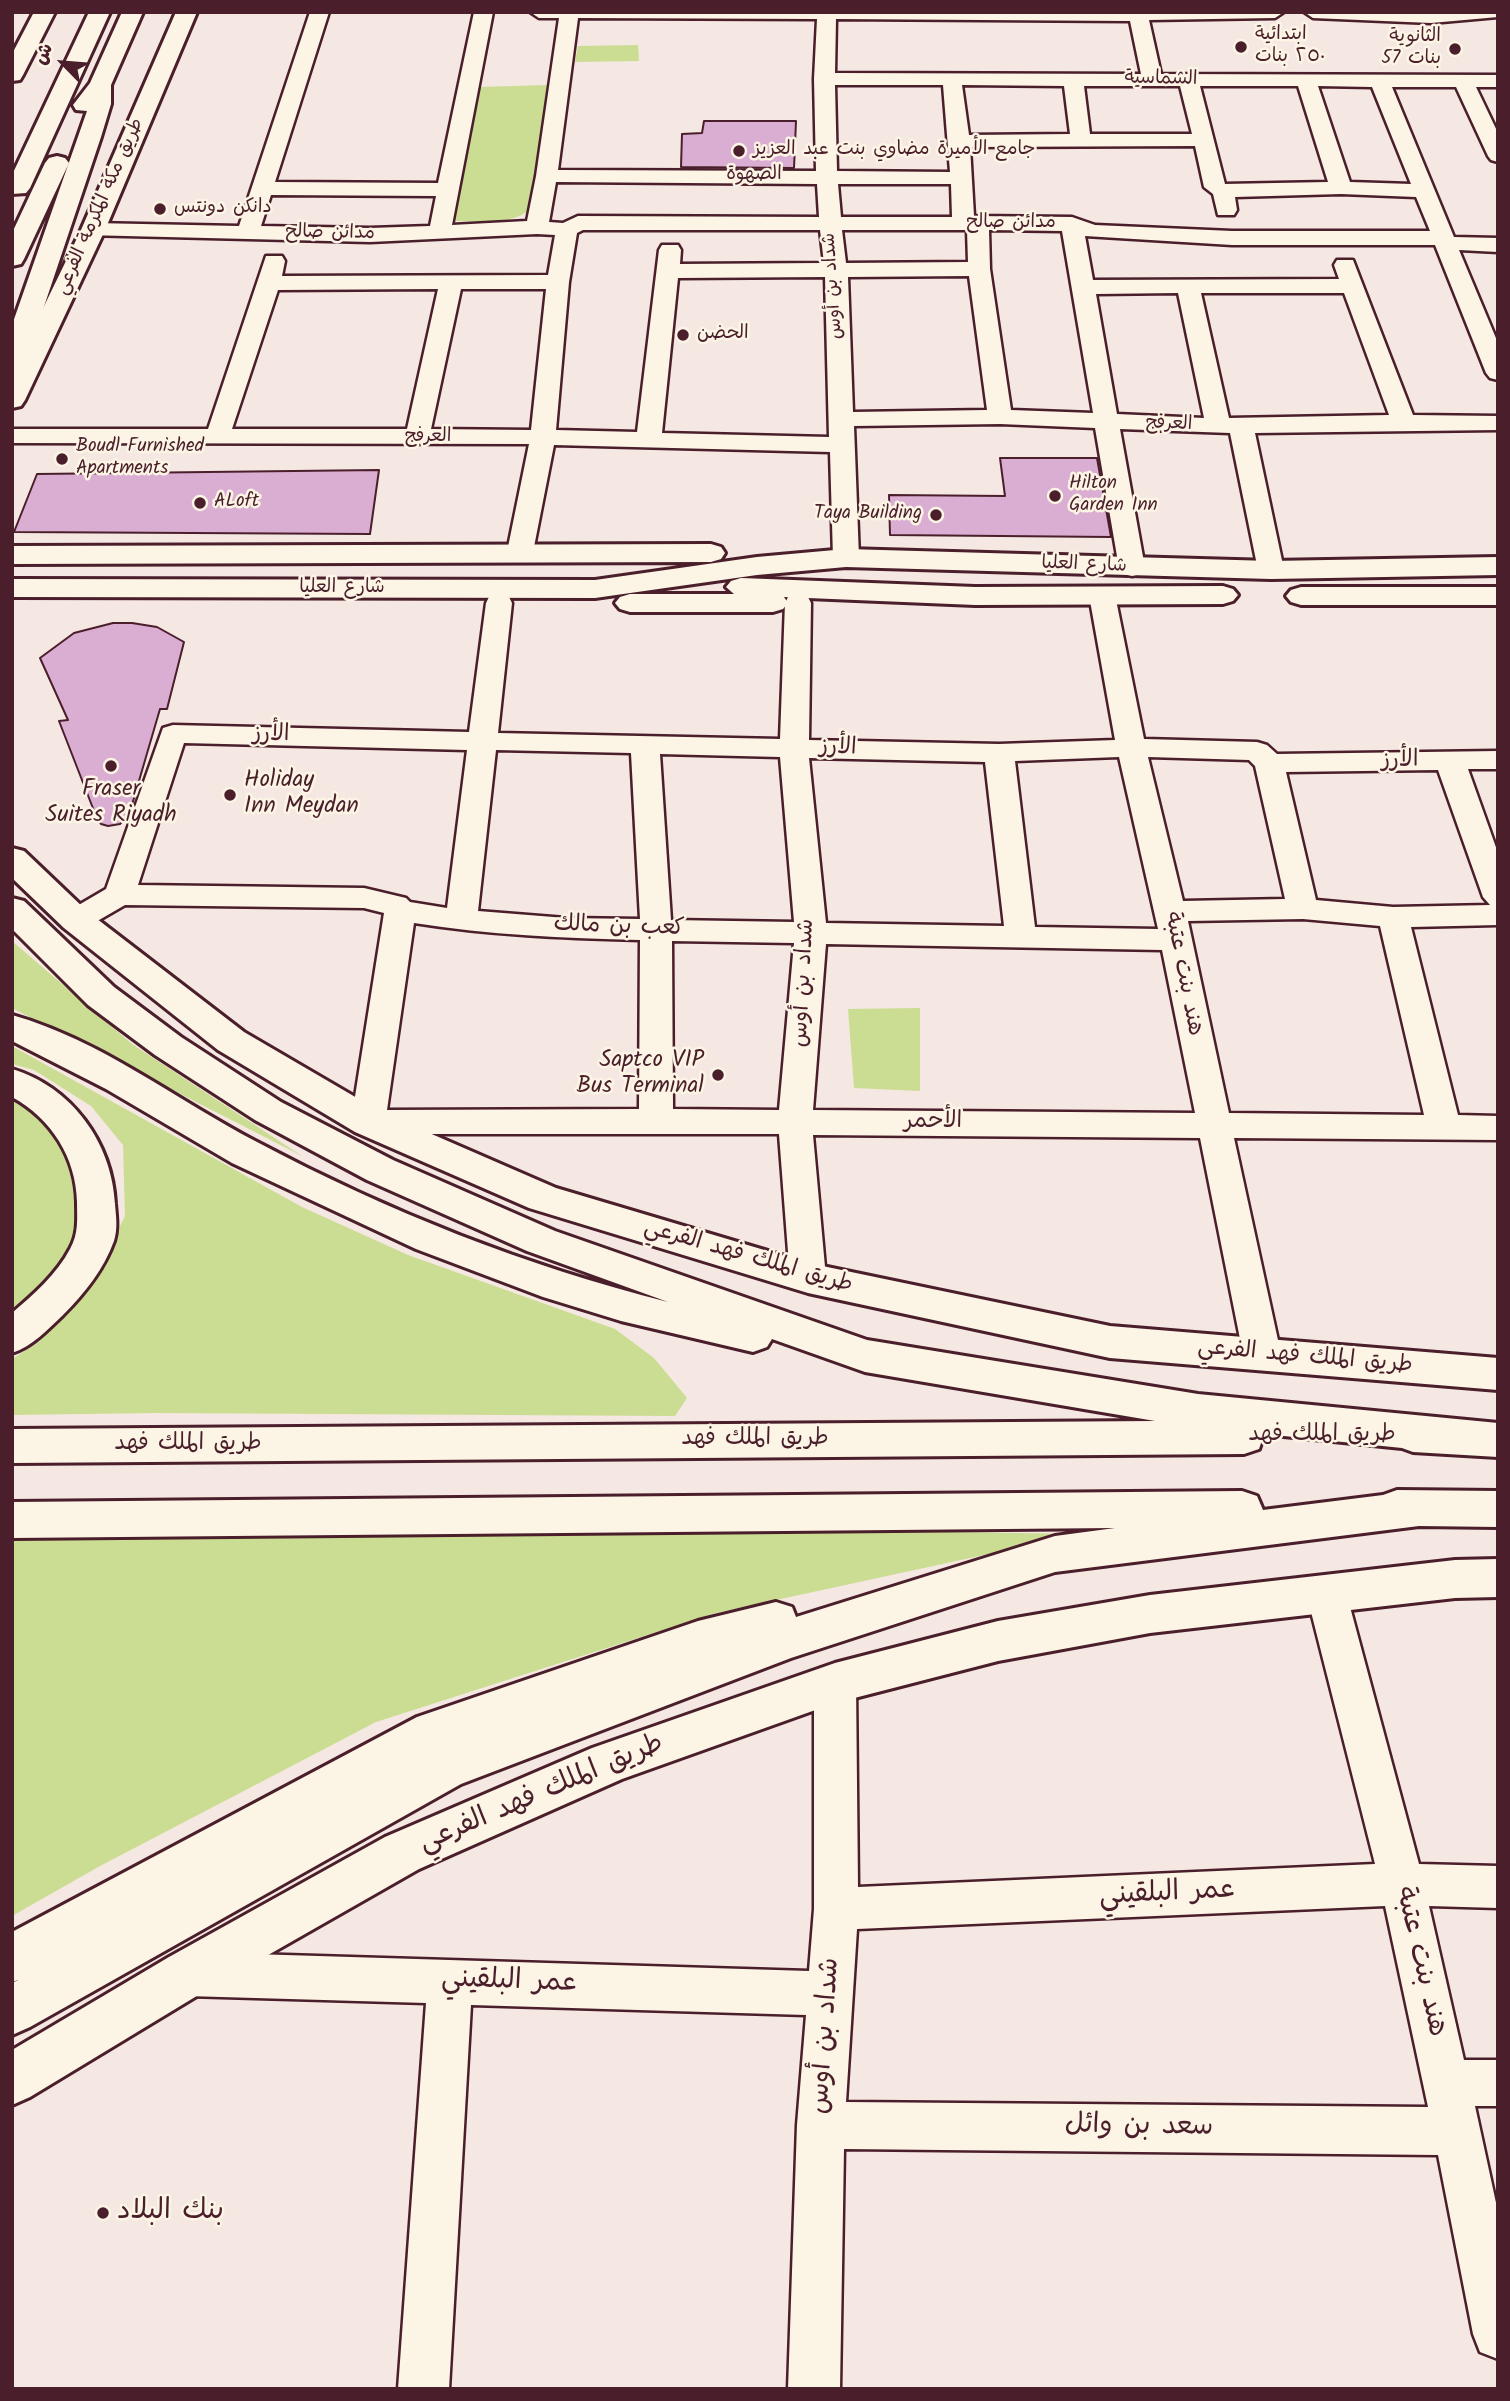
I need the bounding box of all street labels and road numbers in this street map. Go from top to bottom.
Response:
street label: الشماسية [1124,68,1198,92]
street label: طريق مكة المكرمة الفرعي [52,115,150,299]
street label: الصهوة [726,165,782,187]
street label: مدائن صالح [966,213,1056,235]
street label: مدائن صالح [285,222,375,246]
street label: شداد بن أوس [819,232,849,340]
street label: العرفج [1145,413,1193,437]
street label: العرفج [405,427,451,449]
street label: شارع العليا [1041,553,1127,579]
street label: شارع العليا [299,578,385,600]
street label: الأرز [252,722,290,750]
street label: الأرز [819,735,857,763]
street label: الأرز [1381,748,1419,776]
street label: هند بنت عتبة [1156,910,1208,1038]
street label: كعب بن مالك [553,912,685,944]
street label: شداد بن أوس [788,918,822,1048]
street label: الأحمر [904,1109,962,1137]
street label: طريق الملك فهد الفرعي [641,1215,855,1301]
street label: طريق الملك فهد الفرعي [1196,1335,1414,1381]
street label: طريق الملك فهد [1248,1422,1396,1450]
street label: طريق الملك فهد [681,1426,829,1454]
street label: طريق الملك فهد [114,1431,262,1459]
street label: طريق الملك فهد الفرعي [415,1728,669,1862]
street label: عمر البلقيني [1098,1875,1236,1915]
street label: هند بنت عتبة [1385,1884,1453,2040]
street label: شداد بن أوس [805,1957,849,2115]
street label: عمر البلقيني [441,1964,577,2002]
street label: سعد بن وائل [1064,2110,1214,2146]

